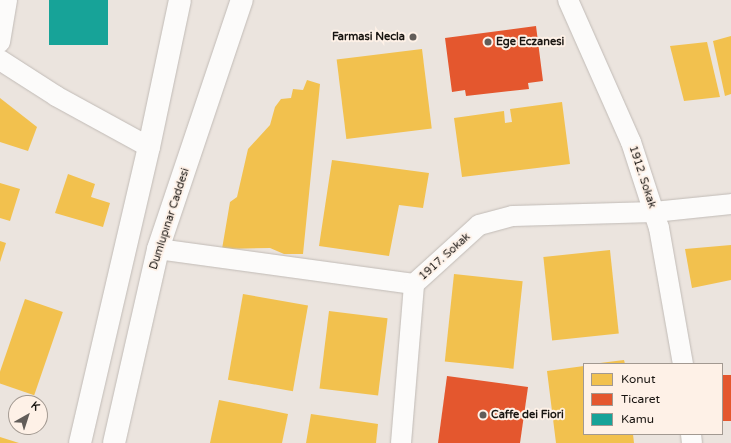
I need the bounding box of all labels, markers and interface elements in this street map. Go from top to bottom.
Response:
place label: Farmasi Necla [332,30,405,44]
marker: Farmasi Necla [408,32,418,42]
place label: Ege Eczanesi [496,35,564,49]
marker: Ege Eczanesi [483,37,493,47]
street label: 1912. Sokak [626,144,658,210]
street label: Dumlupınar Caddesi [147,167,193,271]
street label: 1917. Sokak [417,231,473,283]
legend [583,363,723,435]
text: Konut [621,372,656,386]
text: Ticaret [621,392,660,406]
north arrow [8,395,48,435]
text: K [28,399,42,413]
place label: Caffe dei Fiori [491,408,564,422]
marker: Caffe dei Fiori [478,410,488,420]
text: Kamu [621,412,654,426]

